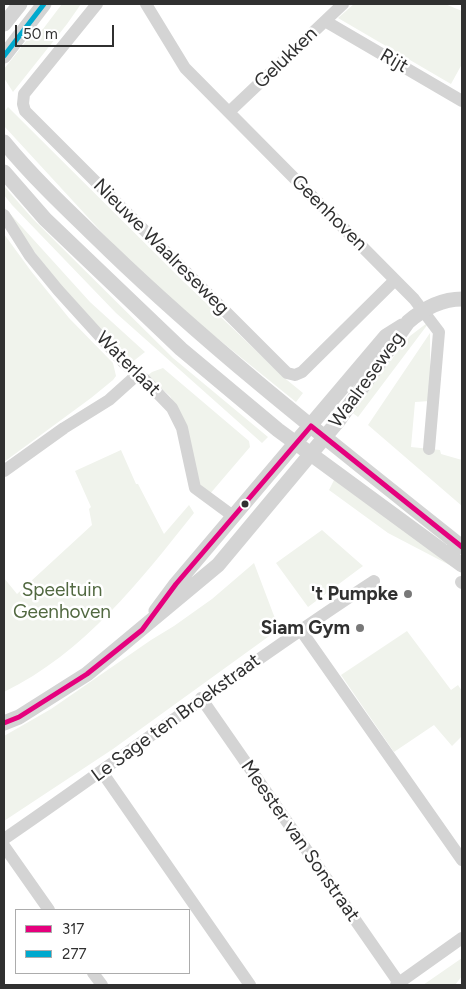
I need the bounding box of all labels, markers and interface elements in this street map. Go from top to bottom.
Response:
scale bar [18,15,116,47]
street label: Gelukken [250,22,322,94]
text: 50 m [23,25,58,43]
street label: Rijt [376,44,412,78]
street label: Geenhoven [286,170,372,256]
street label: Nieuwe Waalreseweg [88,174,234,320]
street label: Waterlaat [91,327,165,401]
street label: Waalreseweg [325,328,409,432]
unlabelled marker [240,499,250,509]
park label: Speeltuin Geenhoven [13,579,111,623]
place label: 't Pumpke [311,583,398,605]
marker: 't Pumpke [402,588,414,600]
place label: Siam Gym [261,617,350,639]
marker: Siam Gym [354,622,366,634]
street label: Le Sage ten Broekstraat [87,649,265,787]
street label: Meester van Sonstraat [236,756,364,926]
legend [15,909,190,974]
text: 317 [62,920,84,938]
text: 277 [62,945,87,963]

